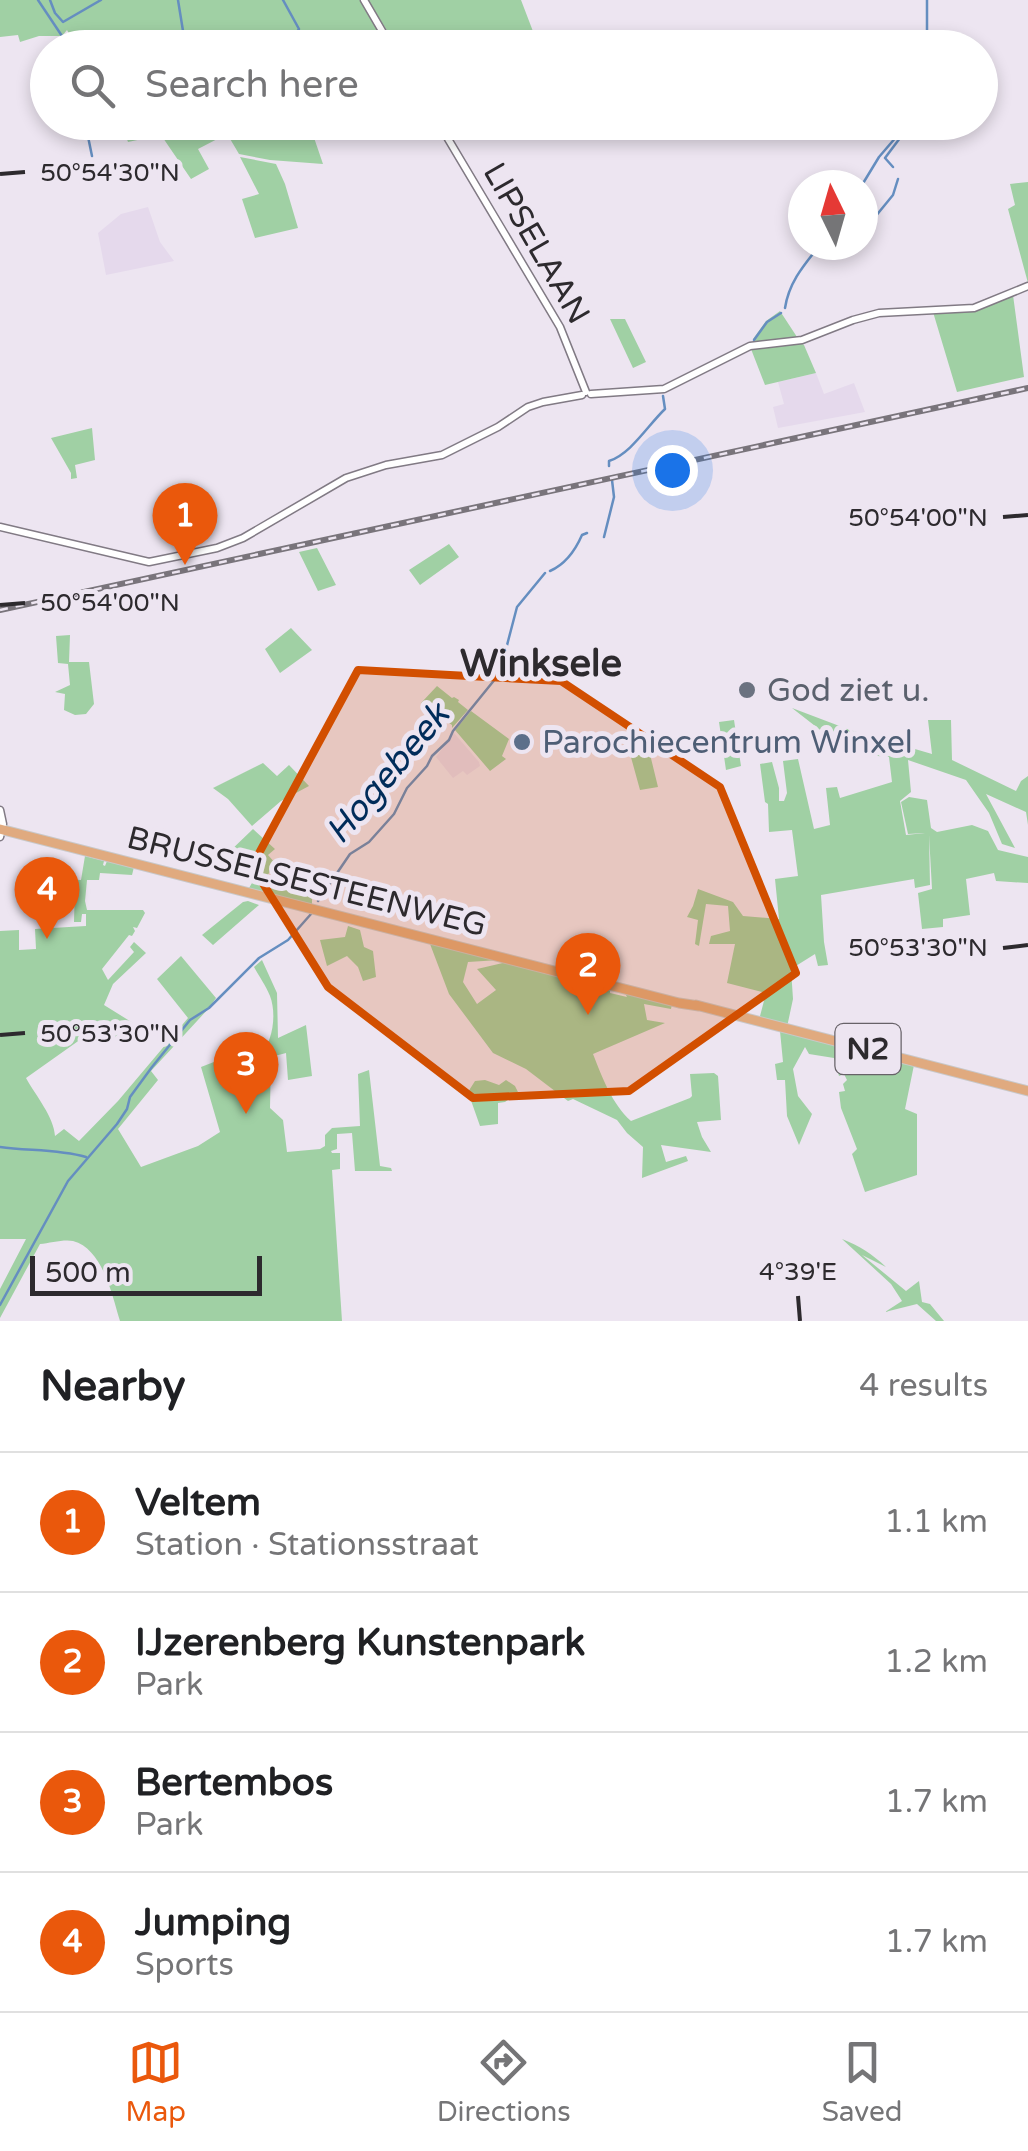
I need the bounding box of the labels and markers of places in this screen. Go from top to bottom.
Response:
pin: 1 [152,482,218,565]
place label: God ziet u. [767,672,930,710]
marker: God ziet u. [736,679,758,701]
place label: Parochiecentrum Winxel [542,724,913,762]
marker: Parochiecentrum Winxel [511,731,533,753]
pin: 4 [15,856,80,939]
pin: 2 [556,932,620,1015]
pin: 3 [214,1032,278,1114]

